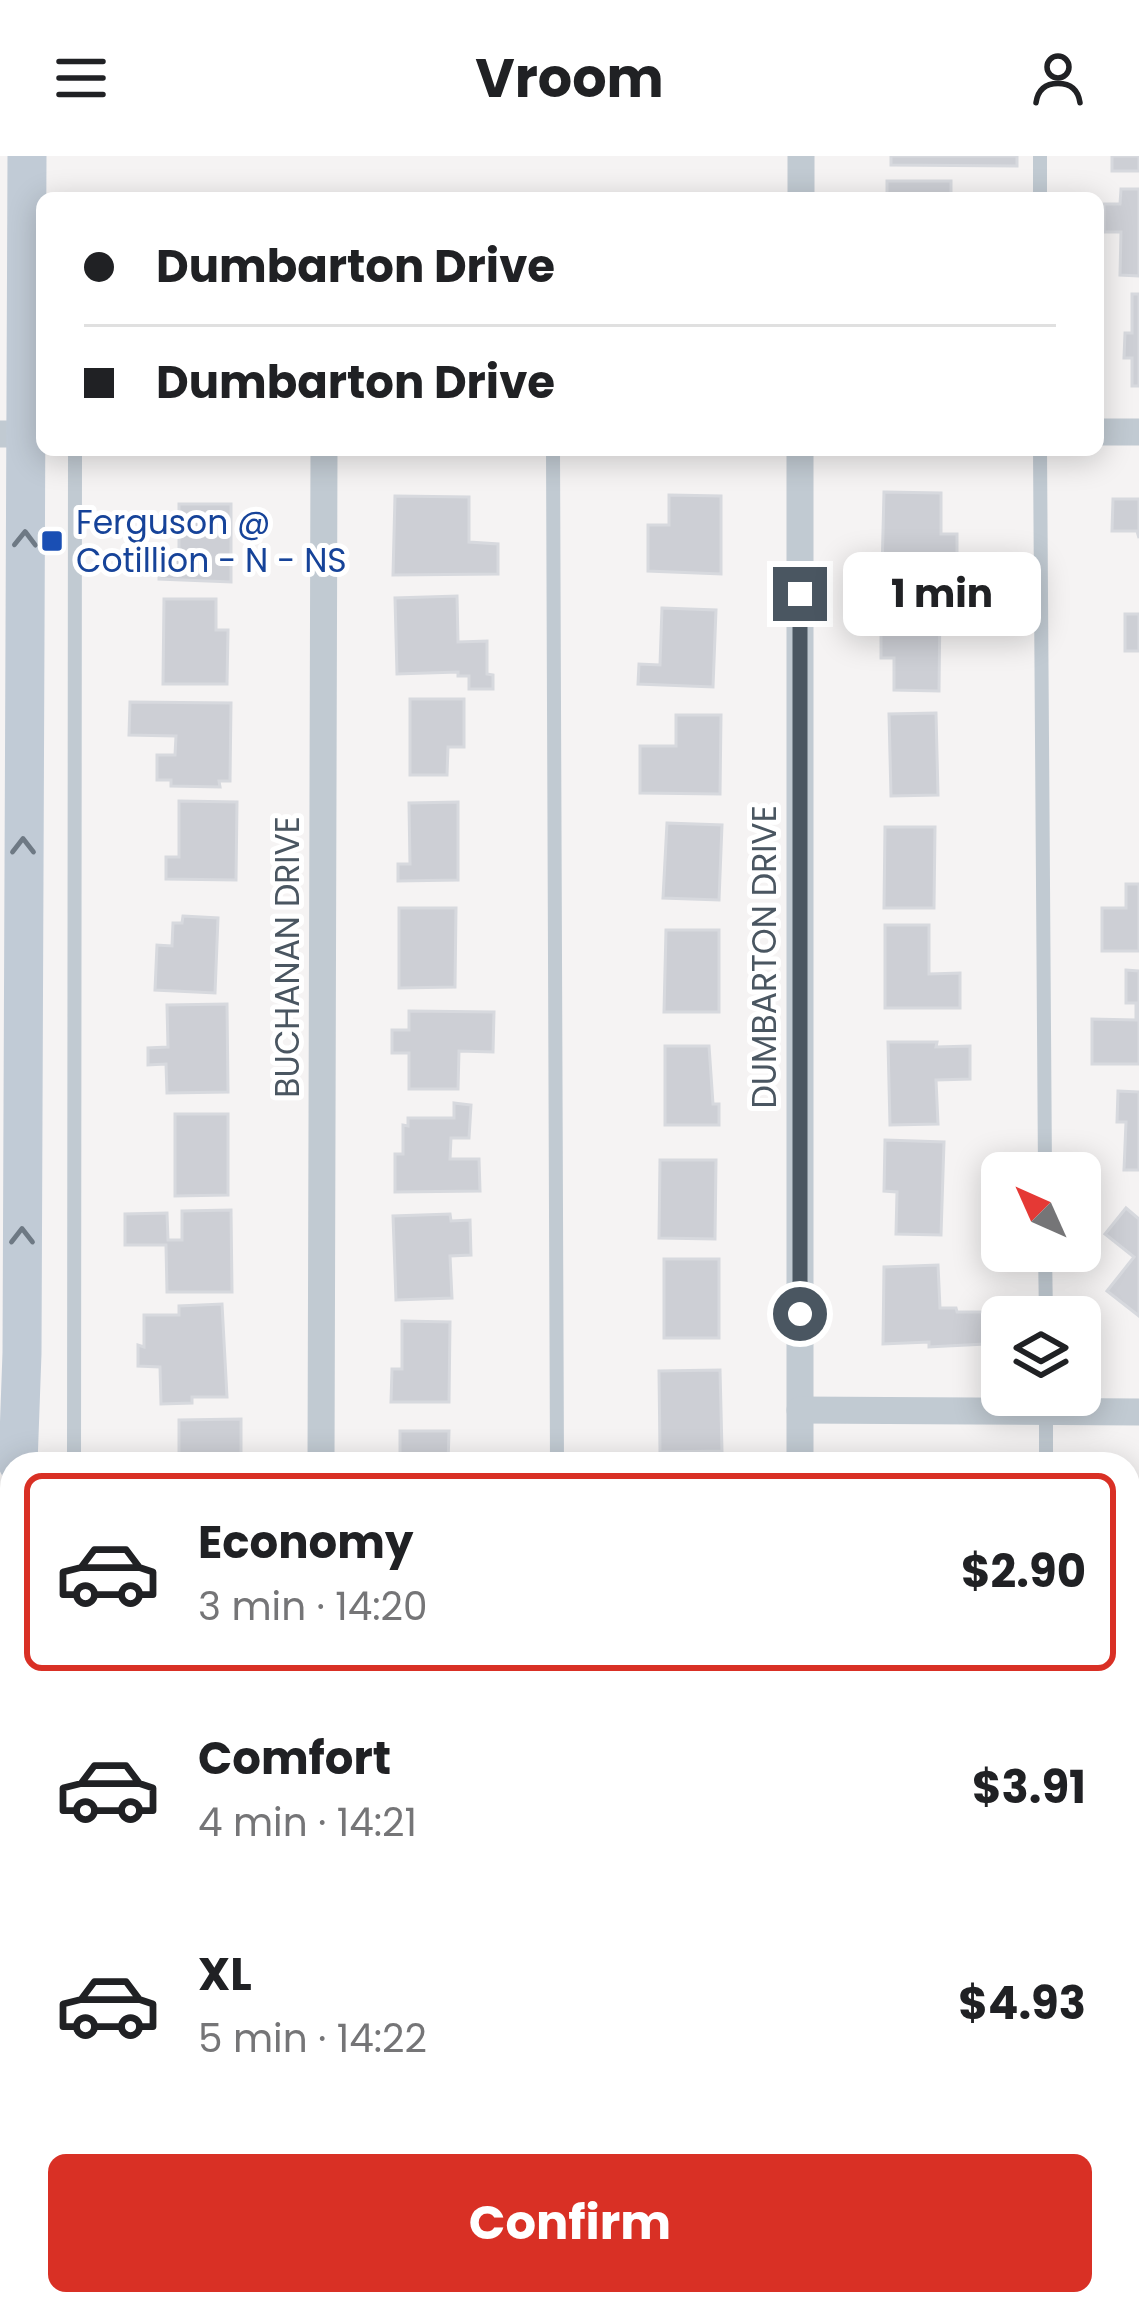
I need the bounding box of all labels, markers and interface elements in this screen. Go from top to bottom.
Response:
text: Vroom [475,40,664,116]
icon: menu [48,45,114,111]
icon: person [1025,45,1091,111]
text: Dumbarton Drive [156,235,555,298]
text: Dumbarton Drive [156,351,555,414]
place label: Ferguson @ Cotillion - N - NS [76,499,347,584]
marker: Ferguson @ Cotillion - N - NS [39,528,65,554]
one-way arrow [12,529,38,547]
callout: 1 min [842,552,1040,636]
text: 1 min [891,566,993,621]
route end [773,567,827,621]
street label: DUMBARTON DRIVE [741,805,788,1109]
street label: BUCHANAN DRIVE [264,816,311,1098]
one-way arrow [10,836,36,854]
north arrow [981,1152,1101,1272]
map controls [981,1152,1101,1416]
one-way arrow [9,1226,35,1244]
route start [773,1287,827,1341]
button: layers [981,1296,1101,1416]
text: Economy [198,1511,413,1574]
icon: car [54,1518,162,1626]
text: $2.90 [961,1540,1086,1603]
text: 3 min · 14:20 [198,1579,427,1634]
text: Comfort [198,1727,391,1790]
icon: car [54,1734,162,1842]
text: $3.91 [972,1756,1086,1819]
text: 4 min · 14:21 [198,1795,417,1850]
text: XL [198,1943,252,2006]
icon: car [54,1950,162,2058]
text: $4.93 [958,1972,1086,2035]
text: 5 min · 14:22 [198,2011,427,2066]
button: Confirm [48,2154,1092,2292]

